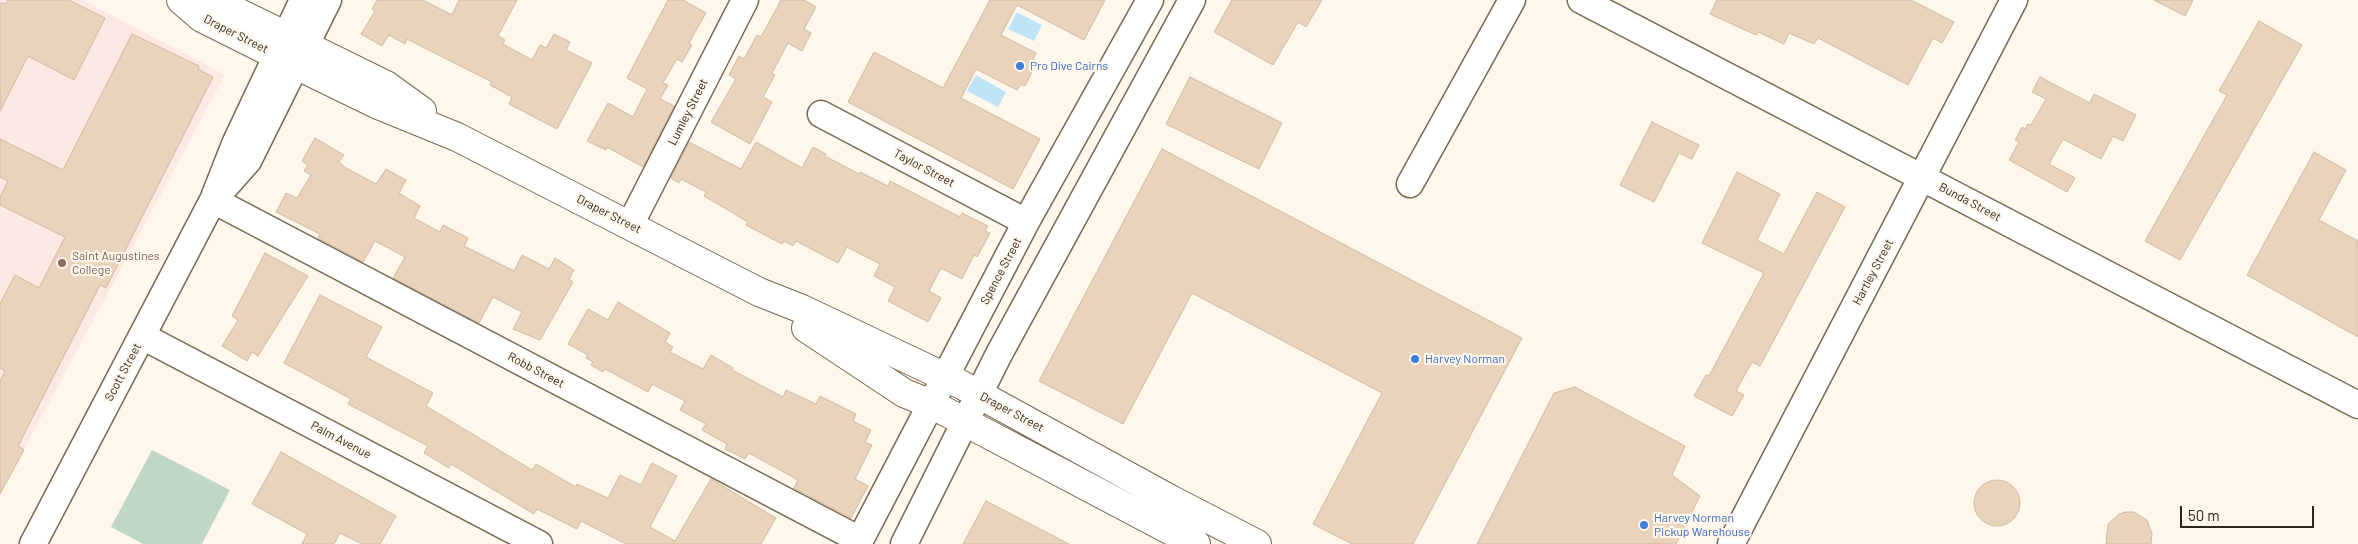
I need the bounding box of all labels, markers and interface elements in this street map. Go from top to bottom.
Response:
street label: Draper Street [201,12,271,56]
place label: Pro Dive Cairns [1030,59,1108,73]
marker: Pro Dive Cairns [1014,60,1026,72]
street label: Lumley Street [665,76,711,148]
street label: Taylor Street [891,146,957,190]
street label: Bunda Street [1937,180,2003,224]
street label: Draper Street [574,192,644,236]
street label: Spence Street [977,235,1025,307]
street label: Hartley Street [1850,237,1896,307]
place label: Saint Augustines College [72,249,160,277]
marker: Saint Augustines College [56,257,68,269]
street label: Scott Street [102,341,144,403]
street label: Robb Street [505,349,567,391]
place label: Harvey Norman [1425,352,1505,366]
marker: Harvey Norman [1409,353,1421,365]
street label: Draper Street [978,389,1046,435]
street label: Palm Avenue [308,418,374,462]
scale bar [2183,496,2317,528]
text: 50 m [2188,506,2220,524]
place label: Harvey Norman Pickup Warehouse [1654,511,1750,539]
marker: Harvey Norman Pickup Warehouse [1638,519,1650,531]

